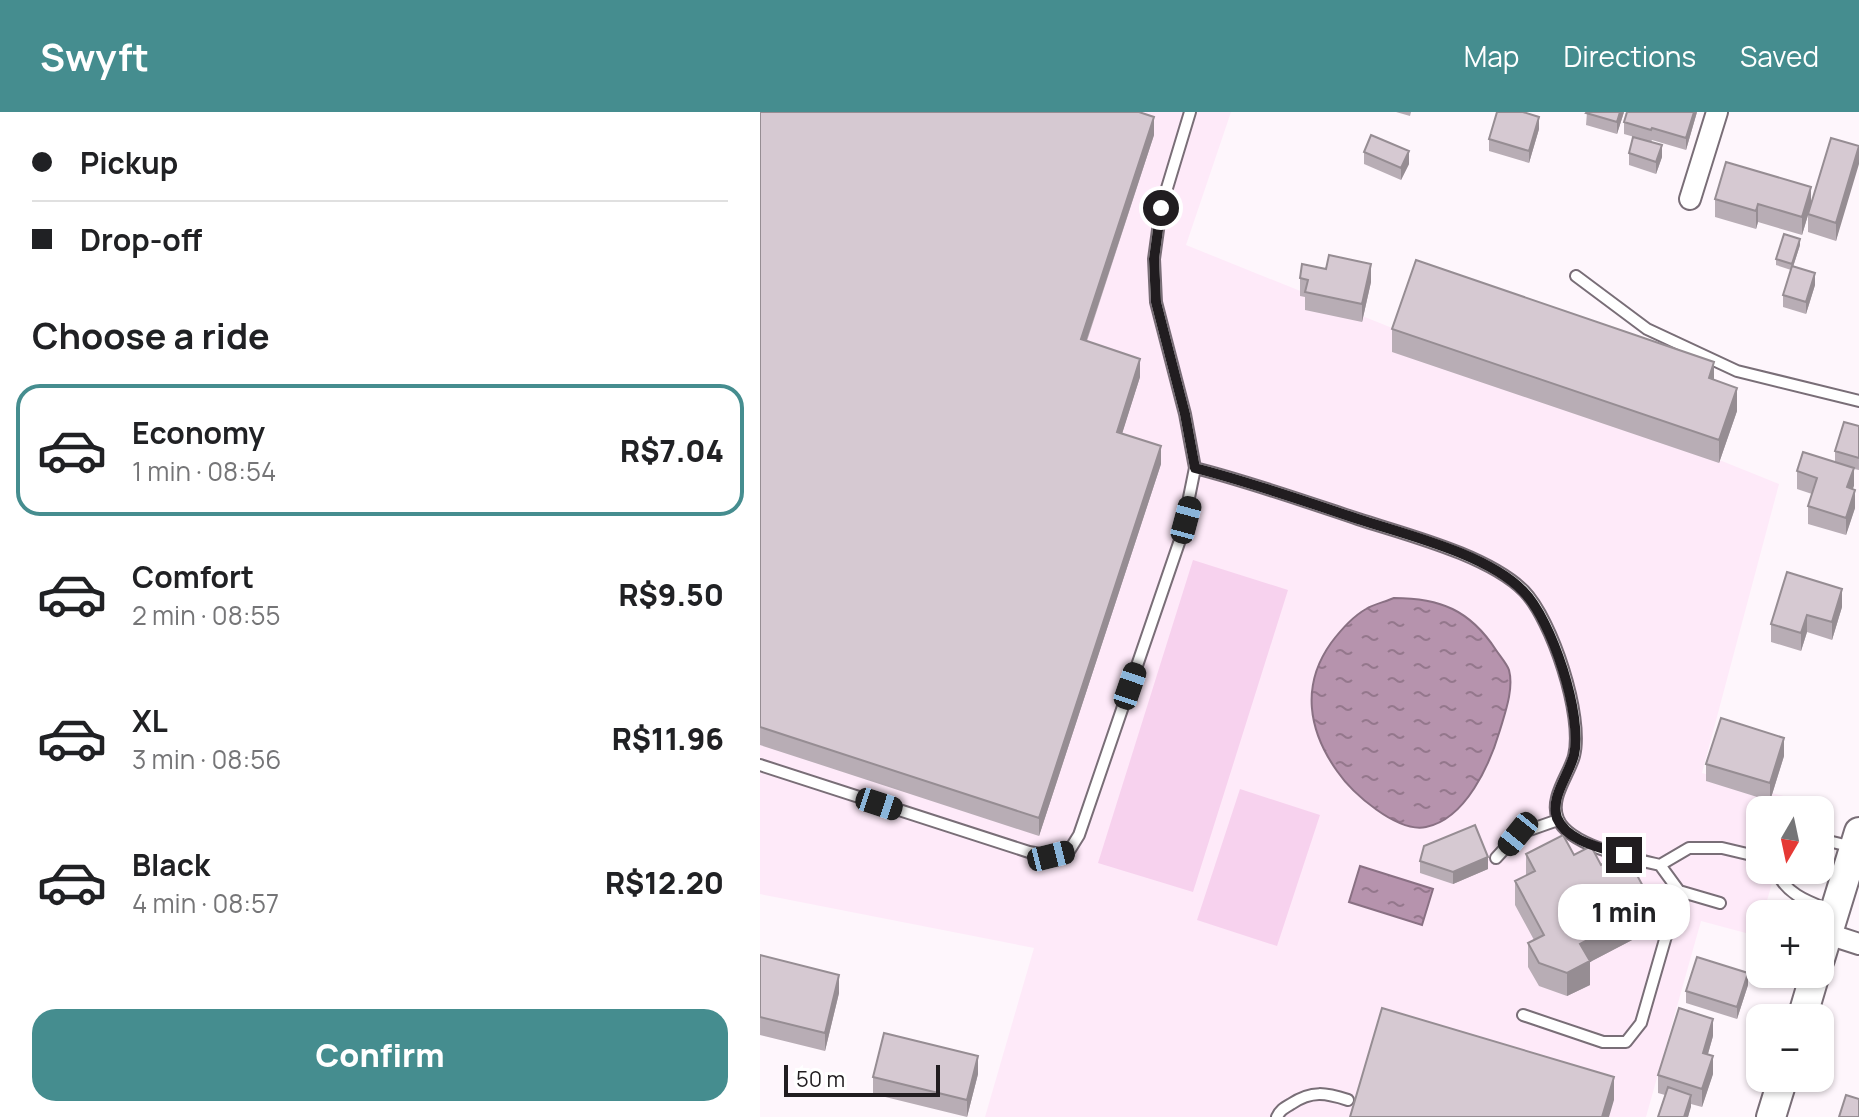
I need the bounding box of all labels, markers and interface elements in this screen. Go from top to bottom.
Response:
text: Swyft [40,30,149,82]
text: Map [1464,37,1519,75]
text: Directions [1563,37,1696,75]
text: Saved [1740,37,1819,75]
text: Pickup [80,142,178,183]
route start [1143,190,1179,226]
text: Drop-off [80,219,202,260]
text: Choose a ride [32,311,270,360]
text: Economy [132,412,265,453]
icon: car [36,414,108,486]
text: R$7.04 [620,430,724,471]
text: 1 min · 08:54 [132,453,276,489]
car [1168,494,1204,546]
text: Comfort [132,556,254,597]
icon: car [36,558,108,630]
text: R$9.50 [619,574,724,615]
text: 2 min · 08:55 [132,597,281,633]
car [1111,659,1149,713]
text: XL [132,700,168,741]
icon: car [36,702,108,774]
text: R$11.96 [612,718,724,759]
text: 3 min · 08:56 [132,741,281,777]
car [852,785,906,823]
north arrow [1746,796,1834,884]
map controls [1746,796,1834,1092]
car [1494,808,1542,860]
route end [1606,837,1642,873]
car [1025,839,1077,873]
text: Black [132,844,210,885]
icon: car [36,846,108,918]
text: R$12.20 [605,862,724,903]
callout: 1 min [1558,883,1690,939]
text: 4 min · 08:57 [132,885,279,921]
text: 1 min [1591,894,1657,930]
button: + [1746,900,1834,988]
button: − [1746,1004,1834,1092]
button: Confirm [32,1009,728,1101]
scale bar [784,1061,940,1097]
text: 50 m [796,1064,845,1094]

